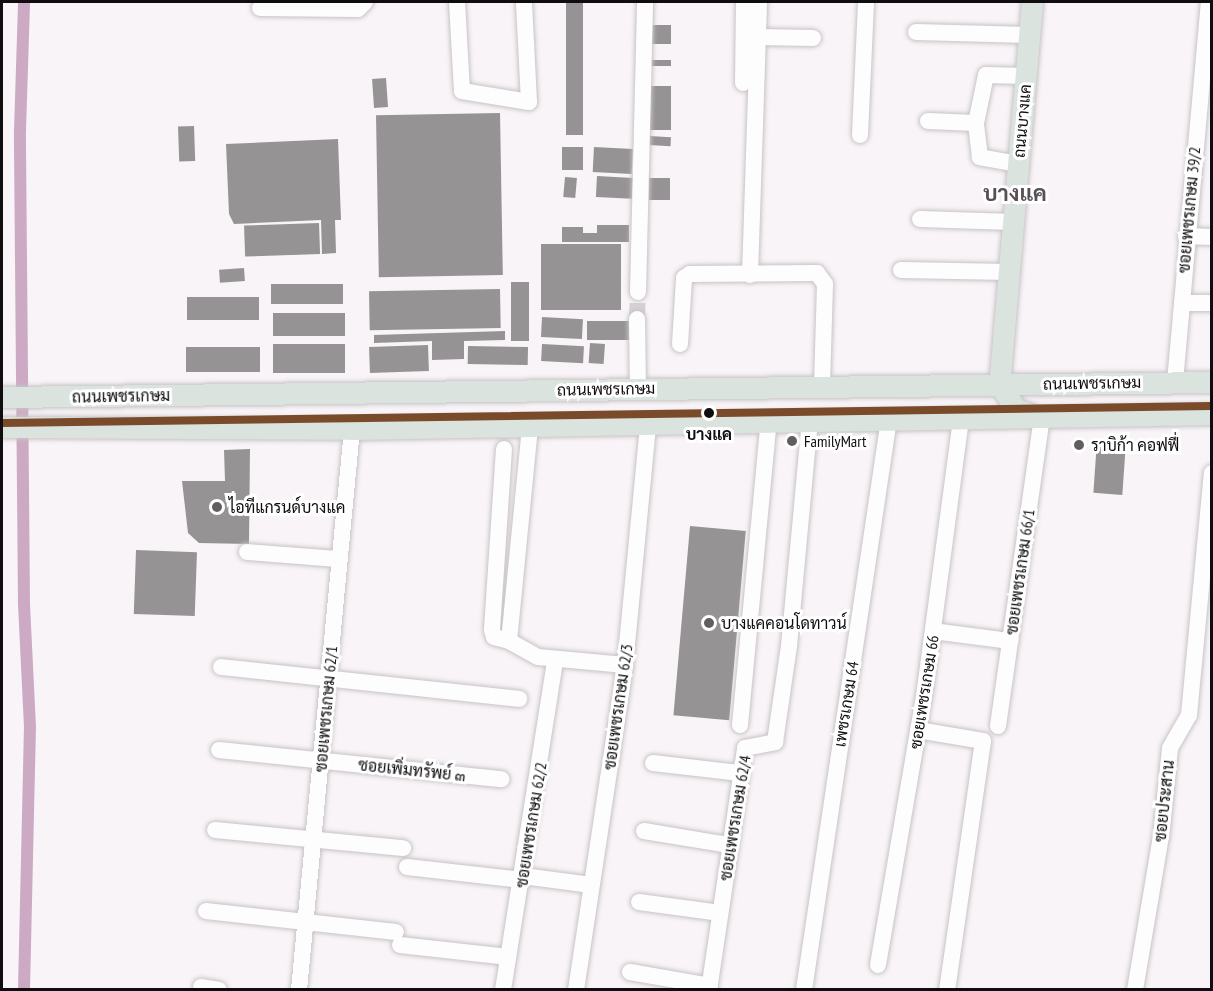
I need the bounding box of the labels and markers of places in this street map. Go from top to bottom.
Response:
marker: บางแค [700,404,718,422]
place label: บางแค [686,424,732,444]
place label: FamilyMart [804,431,866,451]
marker: FamilyMart [785,434,799,448]
place label: ราบิก้า คอฟฟี่ [1091,435,1179,455]
marker: ราบิก้า คอฟฟี่ [1072,438,1086,452]
place label: ไอทีแกรนด์บางแค [229,497,345,517]
marker: ไอทีแกรนด์บางแค [210,500,224,514]
place label: บางแคคอนโดทาวน์ [721,613,847,633]
marker: บางแคคอนโดทาวน์ [702,616,716,630]

